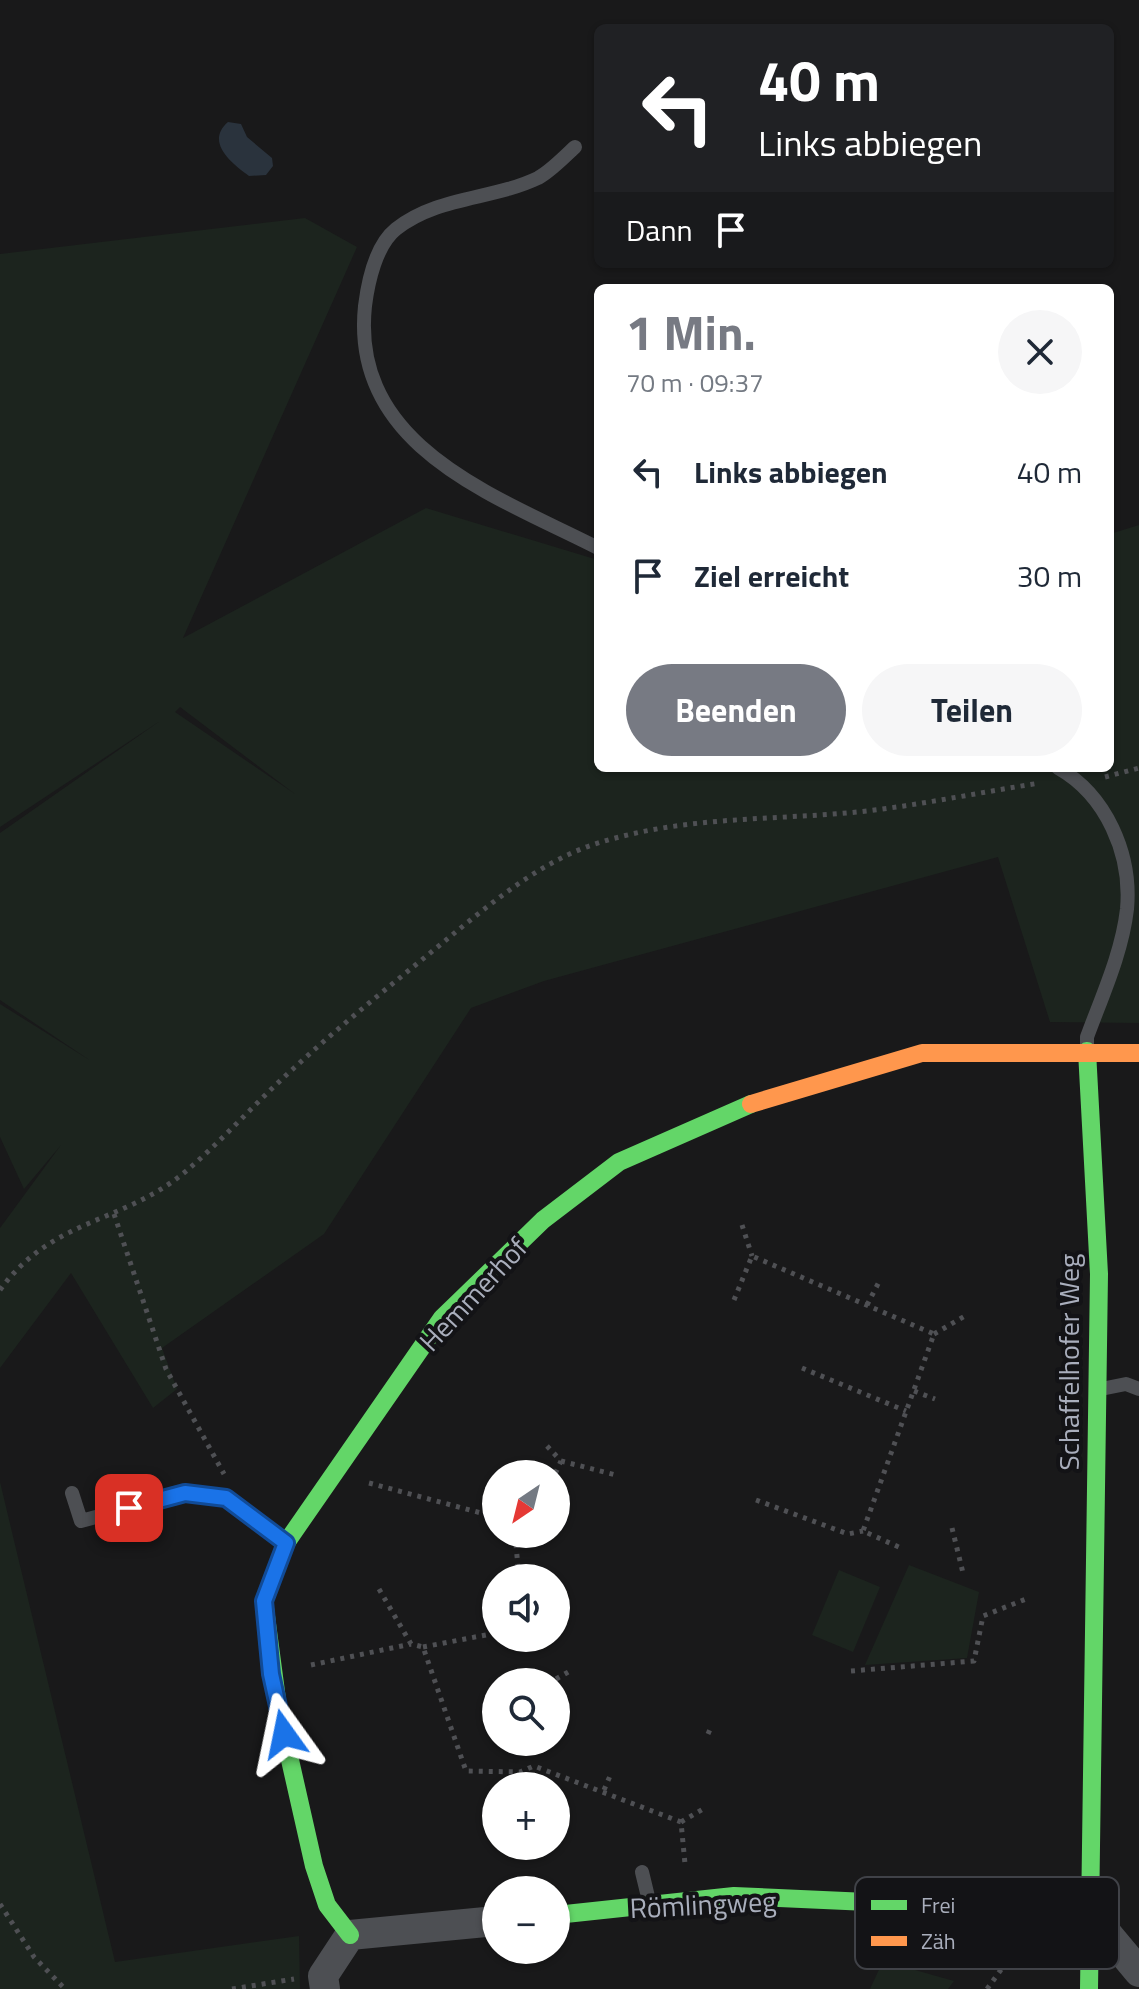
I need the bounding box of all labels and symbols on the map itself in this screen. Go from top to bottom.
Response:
street label: Hemmerhof [409,1227,538,1361]
street label: Schaffelhofer Weg [1047,1254,1090,1470]
north arrow [482,1460,570,1548]
pin [95,1474,163,1542]
position arrow [242,1692,326,1776]
legend [855,1877,1119,1969]
street label: Römlingweg [628,1879,778,1929]
text: Frei [921,1888,955,1922]
text: Zäh [921,1924,956,1958]

